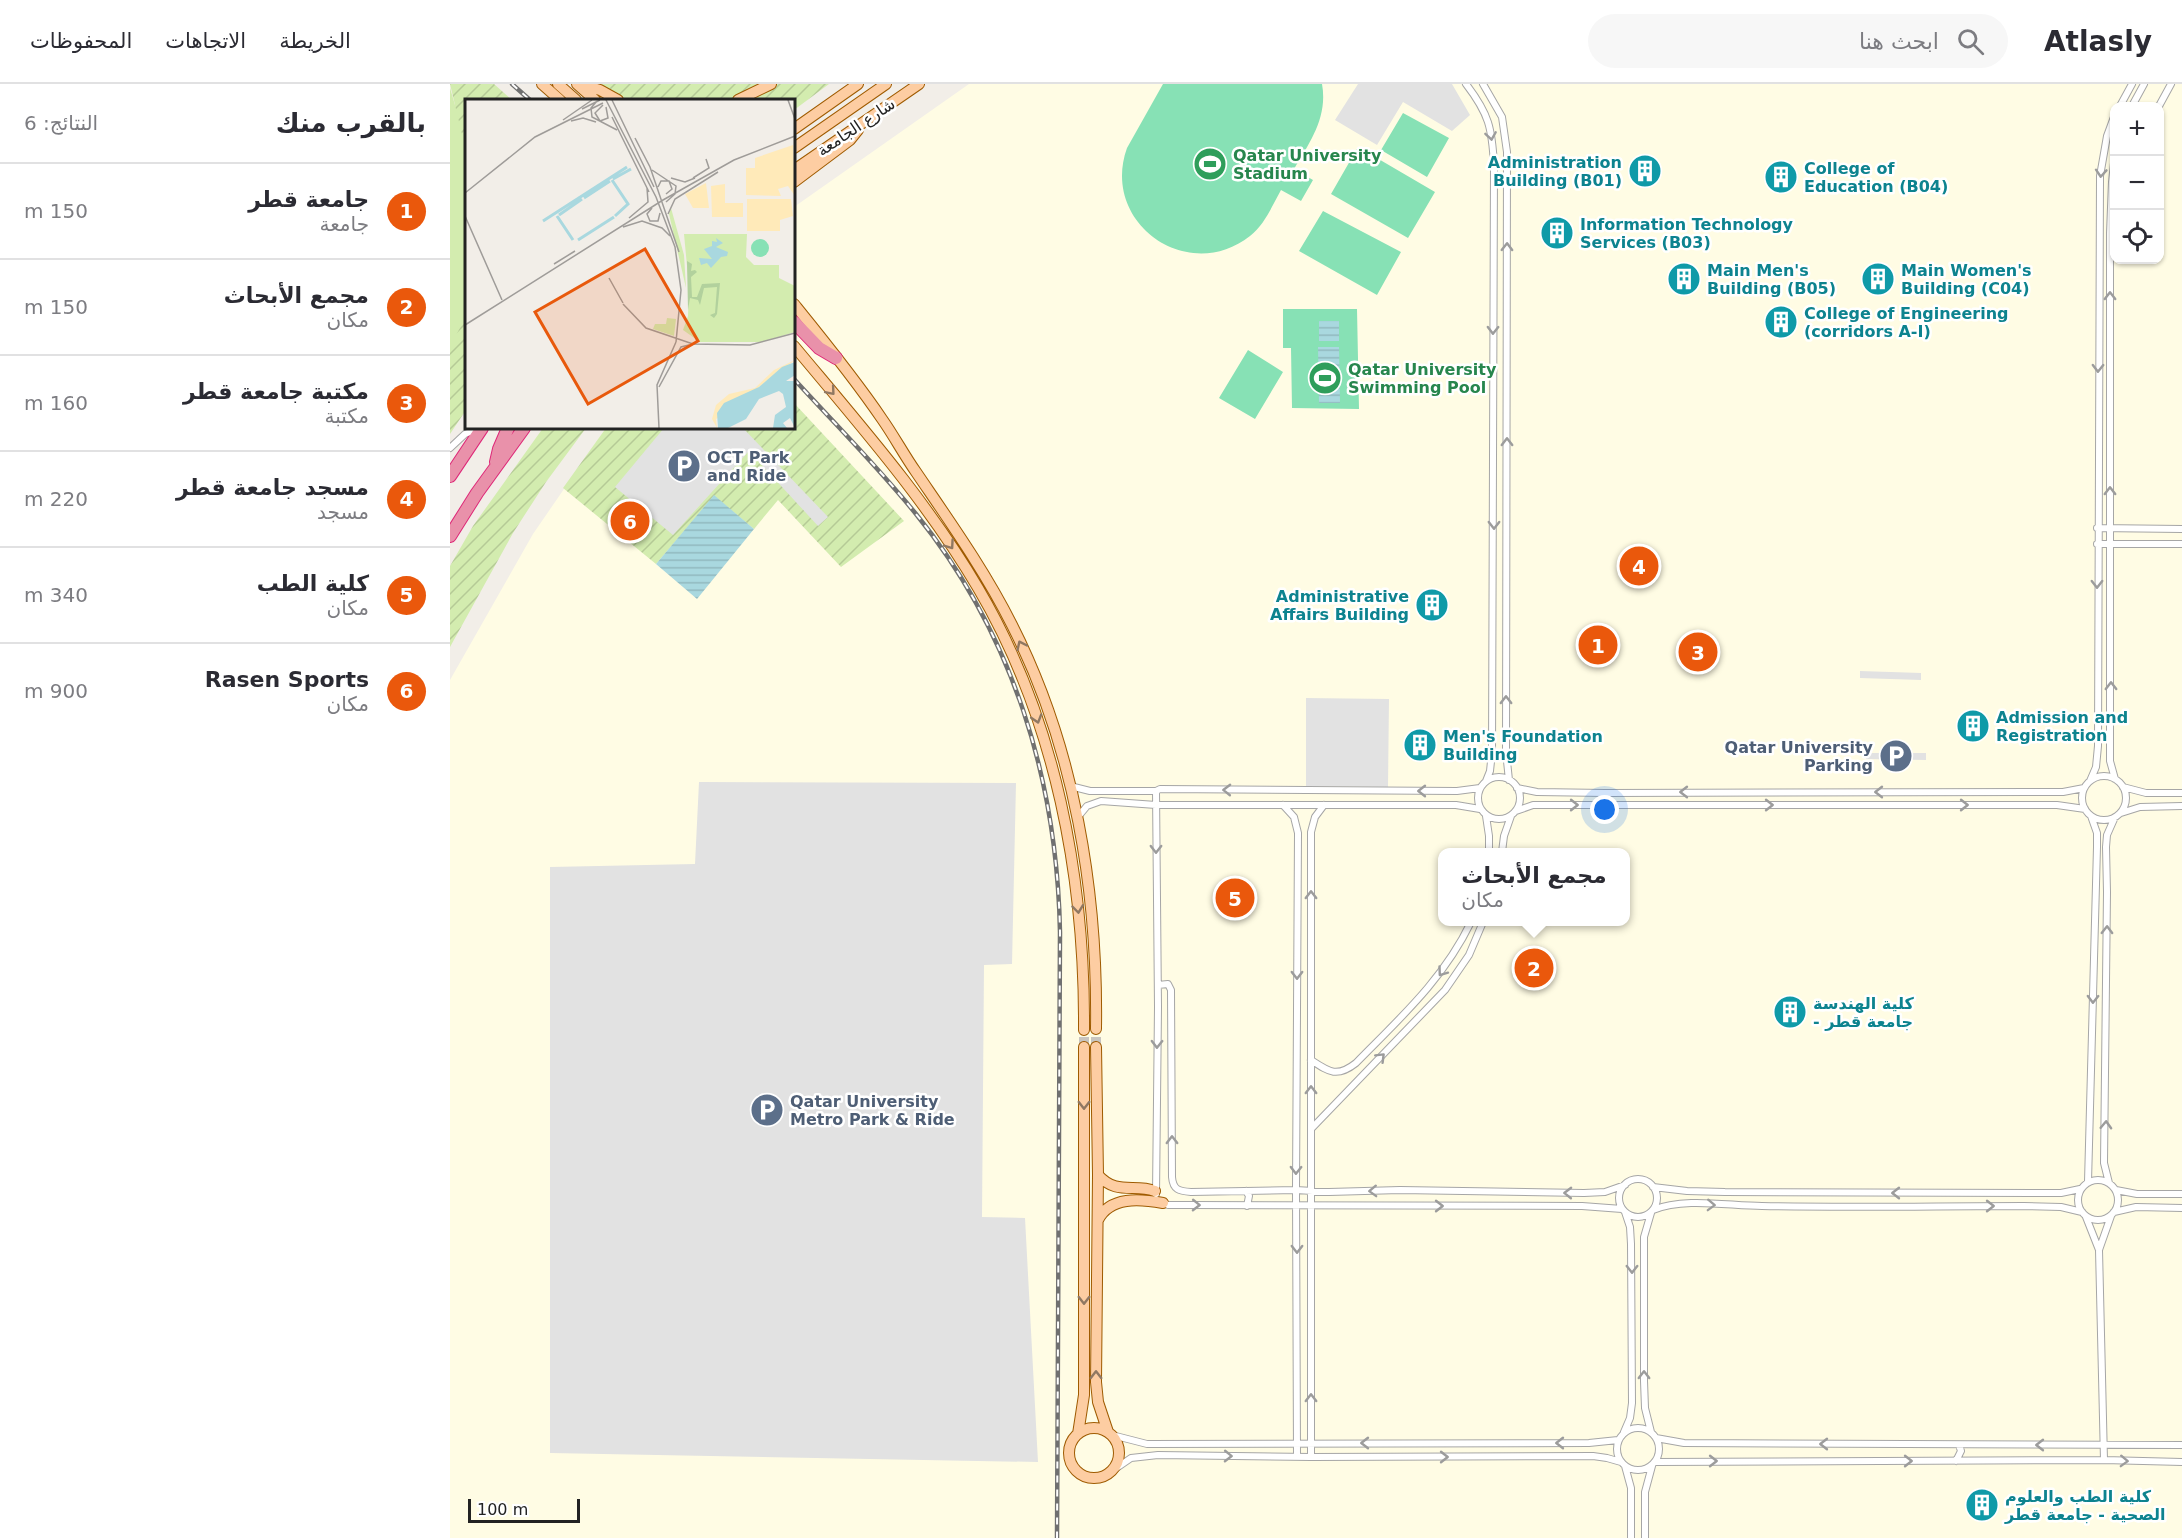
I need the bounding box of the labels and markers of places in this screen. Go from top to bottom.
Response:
sports icon: Qatar University Stadium [1192,146,1228,182]
place label: Qatar University Stadium [1233,146,1382,183]
place label: Administration Building (B01) [1488,153,1622,190]
building icon: Administration Building (B01) [1627,153,1663,189]
building icon: College of Education (B04) [1763,159,1799,195]
place label: College of Education (B04) [1804,159,1948,196]
building icon: Information Technology Services (B03) [1539,215,1575,251]
place label: Information Technology Services (B03) [1580,215,1794,252]
building icon: Main Men's Building (B05) [1666,261,1702,297]
place label: Main Men's Building (B05) [1707,261,1836,298]
building icon: Main Women's Building (C04) [1860,261,1896,297]
place label: Main Women's Building (C04) [1901,261,2032,298]
building icon: College of Engineering (corridors A-I) [1763,304,1799,340]
place label: College of Engineering (corridors A-I) [1804,304,2009,341]
sports icon: Qatar University Swimming Pool [1307,360,1343,396]
place label: Qatar University Swimming Pool [1348,360,1497,397]
parking icon: OCT Park and Ride [666,448,702,484]
place label: OCT Park and Ride [707,448,790,485]
pin: 6 [610,498,650,544]
pin: 4 [1620,544,1658,588]
place label: Administrative Affairs Building [1270,587,1409,624]
building icon: Administrative Affairs Building [1414,587,1450,623]
pin: 1 [1578,622,1618,668]
pin: 3 [1678,630,1718,674]
building icon: Admission and Registration [1955,708,1991,744]
place label: Admission and Registration [1996,708,2128,745]
building icon: Men's Foundation Building [1402,727,1438,763]
place label: Men's Foundation Building [1443,727,1603,764]
place label: Qatar University Parking [1725,738,1874,775]
parking icon: Qatar University Parking [1878,738,1914,774]
pin: 5 [1216,876,1254,920]
pin: 2 [1514,946,1554,990]
building icon: كلية الهندسة - جامعة قطر [1772,994,1808,1030]
place label: كلية الهندسة - جامعة قطر [1813,994,1915,1031]
parking icon: Qatar University Metro Park & Ride [749,1092,785,1128]
place label: Qatar University Metro Park & Ride [790,1092,955,1129]
building icon: كلية الطب والعلوم الصحية - جامعة قطر [1964,1487,2000,1523]
place label: كلية الطب والعلوم الصحية - جامعة قطر [2004,1487,2166,1524]

